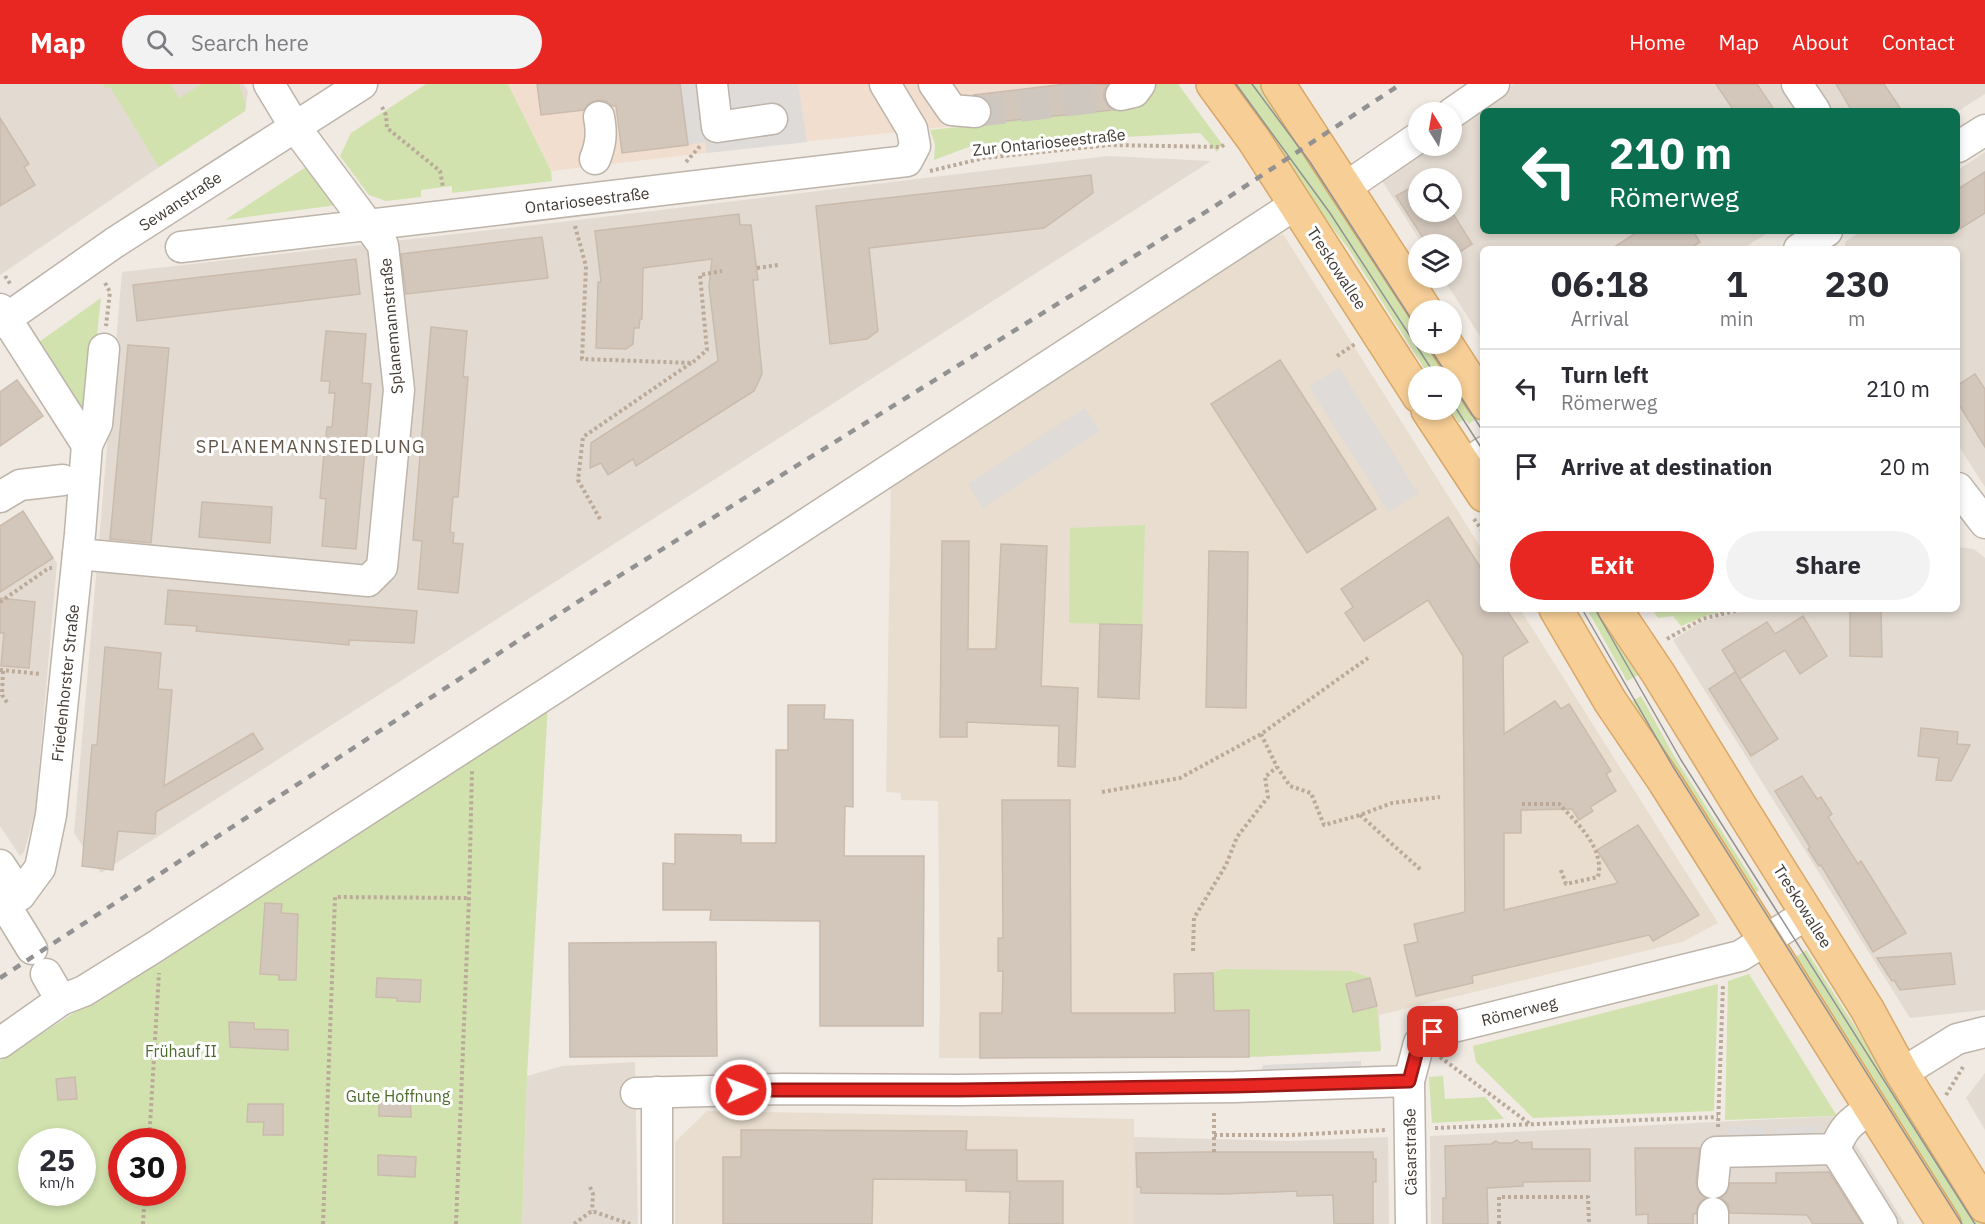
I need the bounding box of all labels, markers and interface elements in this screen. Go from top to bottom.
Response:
search box [122,15,542,69]
text: Map [30,24,86,61]
icon: search [143,26,176,59]
text: Search here [191,28,309,57]
text: Home [1629,28,1686,56]
text: Map [1719,28,1759,56]
text: About [1792,28,1849,56]
text: Contact [1882,28,1955,56]
north arrow [1408,102,1462,156]
map controls [1408,102,1462,420]
street label: Zur Ontarioseestraße [972,124,1127,160]
text: 210 m [1609,126,1732,181]
icon: left [1510,132,1588,210]
street label: Sewanstraße [135,167,225,235]
button: search [1408,168,1462,222]
text: Römerweg [1609,179,1739,214]
street label: Ontarioseestraße [524,182,651,218]
street label: Treskowallee [1303,223,1371,313]
button: layers [1408,234,1462,288]
street label: Splanemannstraße [375,257,407,395]
text: 06:18 [1551,260,1649,307]
text: 1 [1726,260,1748,307]
text: 230 [1824,260,1889,307]
button: + [1408,300,1462,354]
text: Arrival [1571,305,1629,332]
text: min [1720,305,1754,332]
text: m [1848,305,1866,332]
text: Turn left [1561,360,1649,389]
button: − [1408,366,1462,420]
icon: left [1510,372,1543,405]
text: 210 m [1866,374,1930,403]
text: Römerweg [1561,389,1657,416]
district label: SPLANEMANNSIEDLUNG [196,435,426,458]
icon: arrive [1510,450,1543,483]
text: Arrive at destination [1561,452,1772,481]
text: 20 m [1879,452,1930,481]
button: Exit [1510,531,1714,600]
button: Share [1726,531,1930,600]
street label: Friedenhorster Straße [47,603,83,763]
street label: Treskowallee [1769,861,1837,952]
street label: Römerweg [1479,992,1559,1030]
pin [1407,1006,1458,1057]
icon: arrive [1416,1015,1449,1048]
park label: Frühauf II [145,1041,217,1061]
position arrow [709,1058,773,1122]
park label: Gute Hoffnung [346,1086,451,1106]
street label: Cäsarstraße [1399,1108,1421,1196]
speed limit sign: 30 [108,1128,186,1206]
text: 25 [39,1140,75,1179]
text: km/h [39,1173,75,1192]

